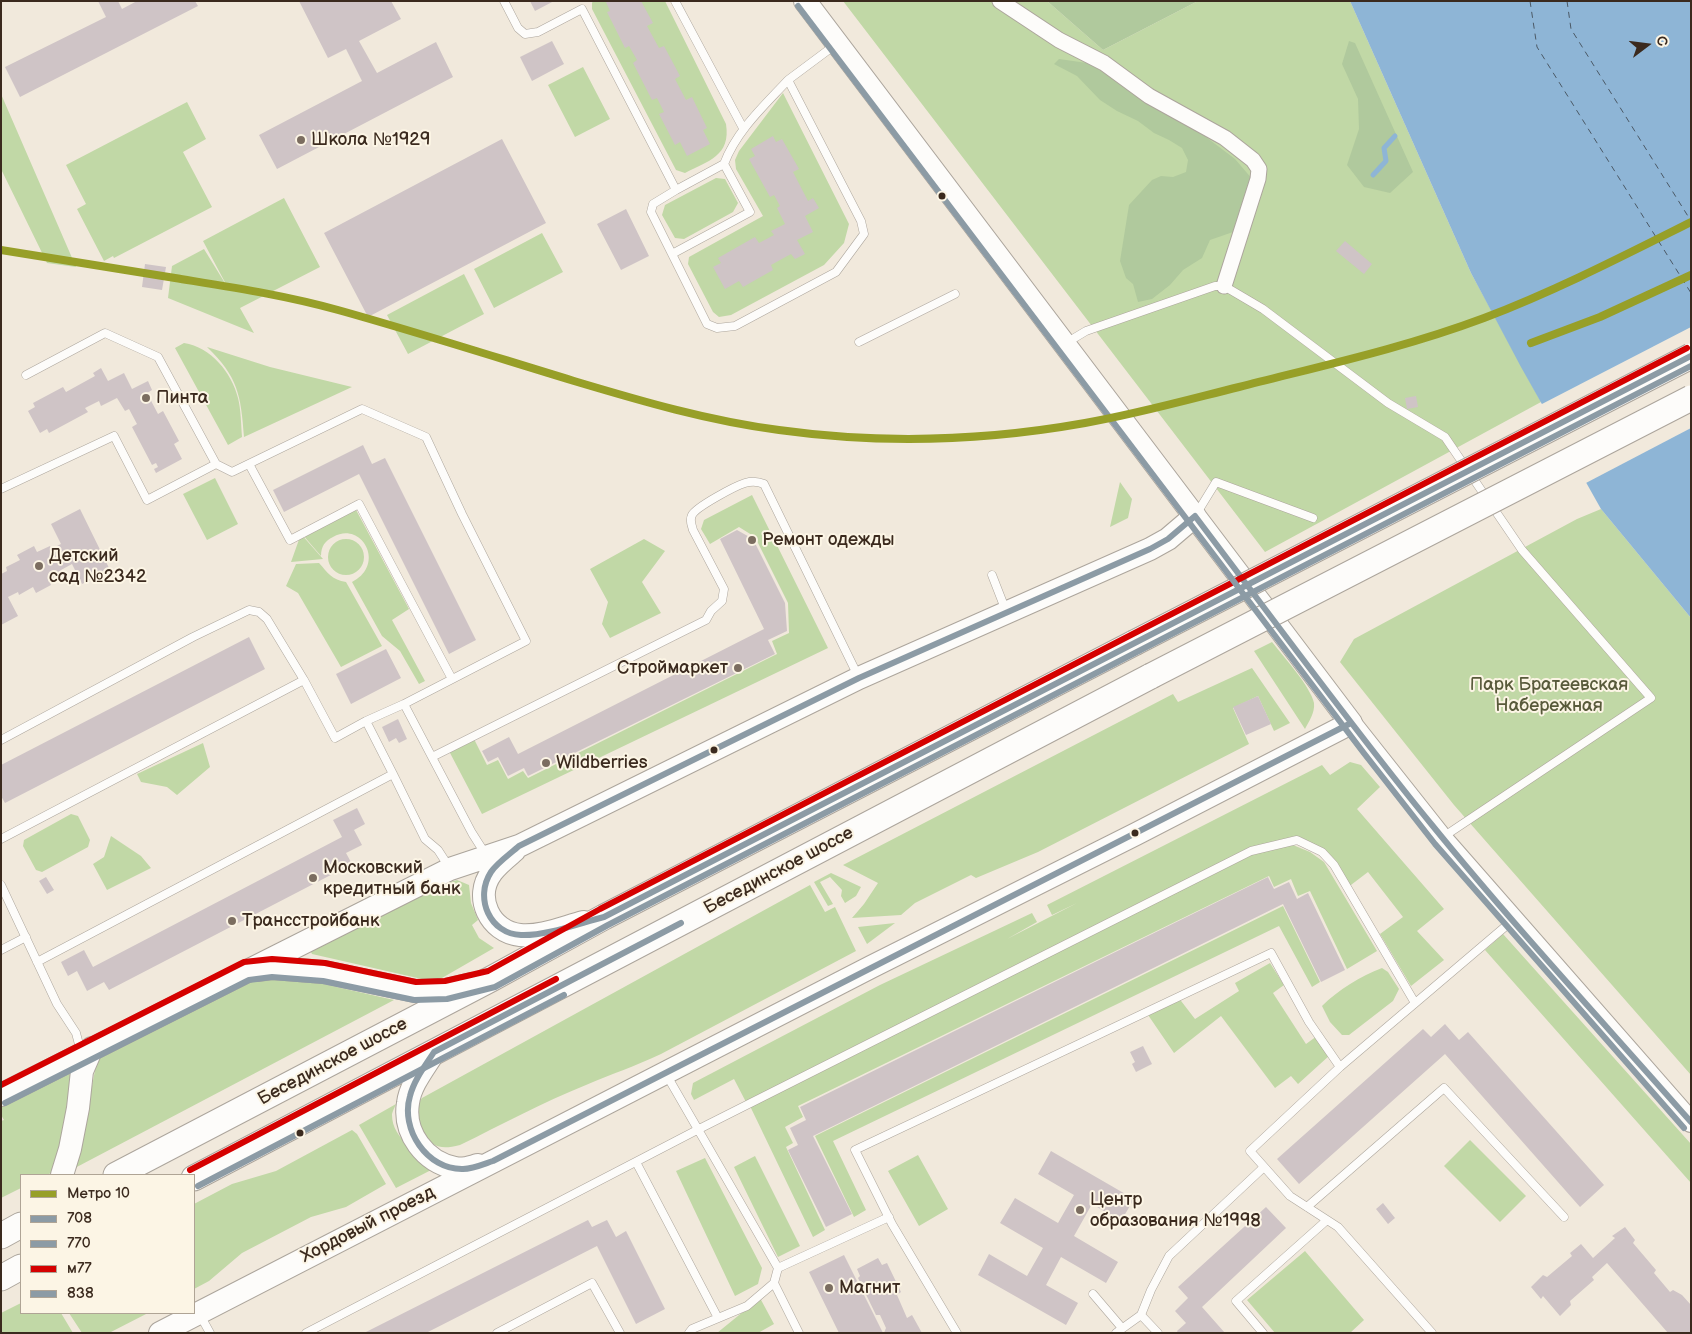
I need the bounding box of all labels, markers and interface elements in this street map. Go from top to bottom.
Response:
north arrow [1622,20,1672,70]
text: С [1652,34,1671,48]
place label: Школа №1929 [311,129,430,151]
marker: Школа №1929 [295,134,307,146]
unlabelled marker [937,191,947,201]
place label: Пинта [156,387,208,409]
marker: Пинта [140,392,152,404]
place label: Ремонт одежды [762,529,894,551]
marker: Ремонт одежды [746,534,758,546]
place label: Детский сад №2342 [49,545,147,588]
marker: Детский сад №2342 [33,560,45,572]
place label: Строймаркет [617,657,728,679]
marker: Строймаркет [732,662,744,674]
park label: Парк Братеевская Набережная [1470,674,1628,716]
unlabelled marker [709,745,719,755]
place label: Wildberries [556,752,648,774]
marker: Wildberries [540,757,552,769]
street label: Бесединское шоссе [701,823,857,919]
unlabelled marker [1130,828,1140,838]
place label: Московский кредитный банк [323,857,461,900]
marker: Московский кредитный банк [307,872,319,884]
place label: Трансстройбанк [242,910,380,932]
marker: Трансстройбанк [226,915,238,927]
street label: Бесединское шоссе [255,1014,411,1110]
unlabelled marker [295,1128,305,1138]
legend [20,1174,195,1314]
street label: Хордовый проезд [297,1182,439,1268]
text: Метро 10 [67,1184,130,1203]
place label: Центр образования №1998 [1090,1189,1261,1232]
marker: Центр образования №1998 [1074,1204,1086,1216]
text: 708 [67,1209,92,1228]
text: 770 [67,1234,91,1253]
text: м77 [67,1259,92,1278]
place label: Магнит [839,1277,900,1299]
marker: Магнит [823,1282,835,1294]
text: 838 [67,1284,94,1303]

